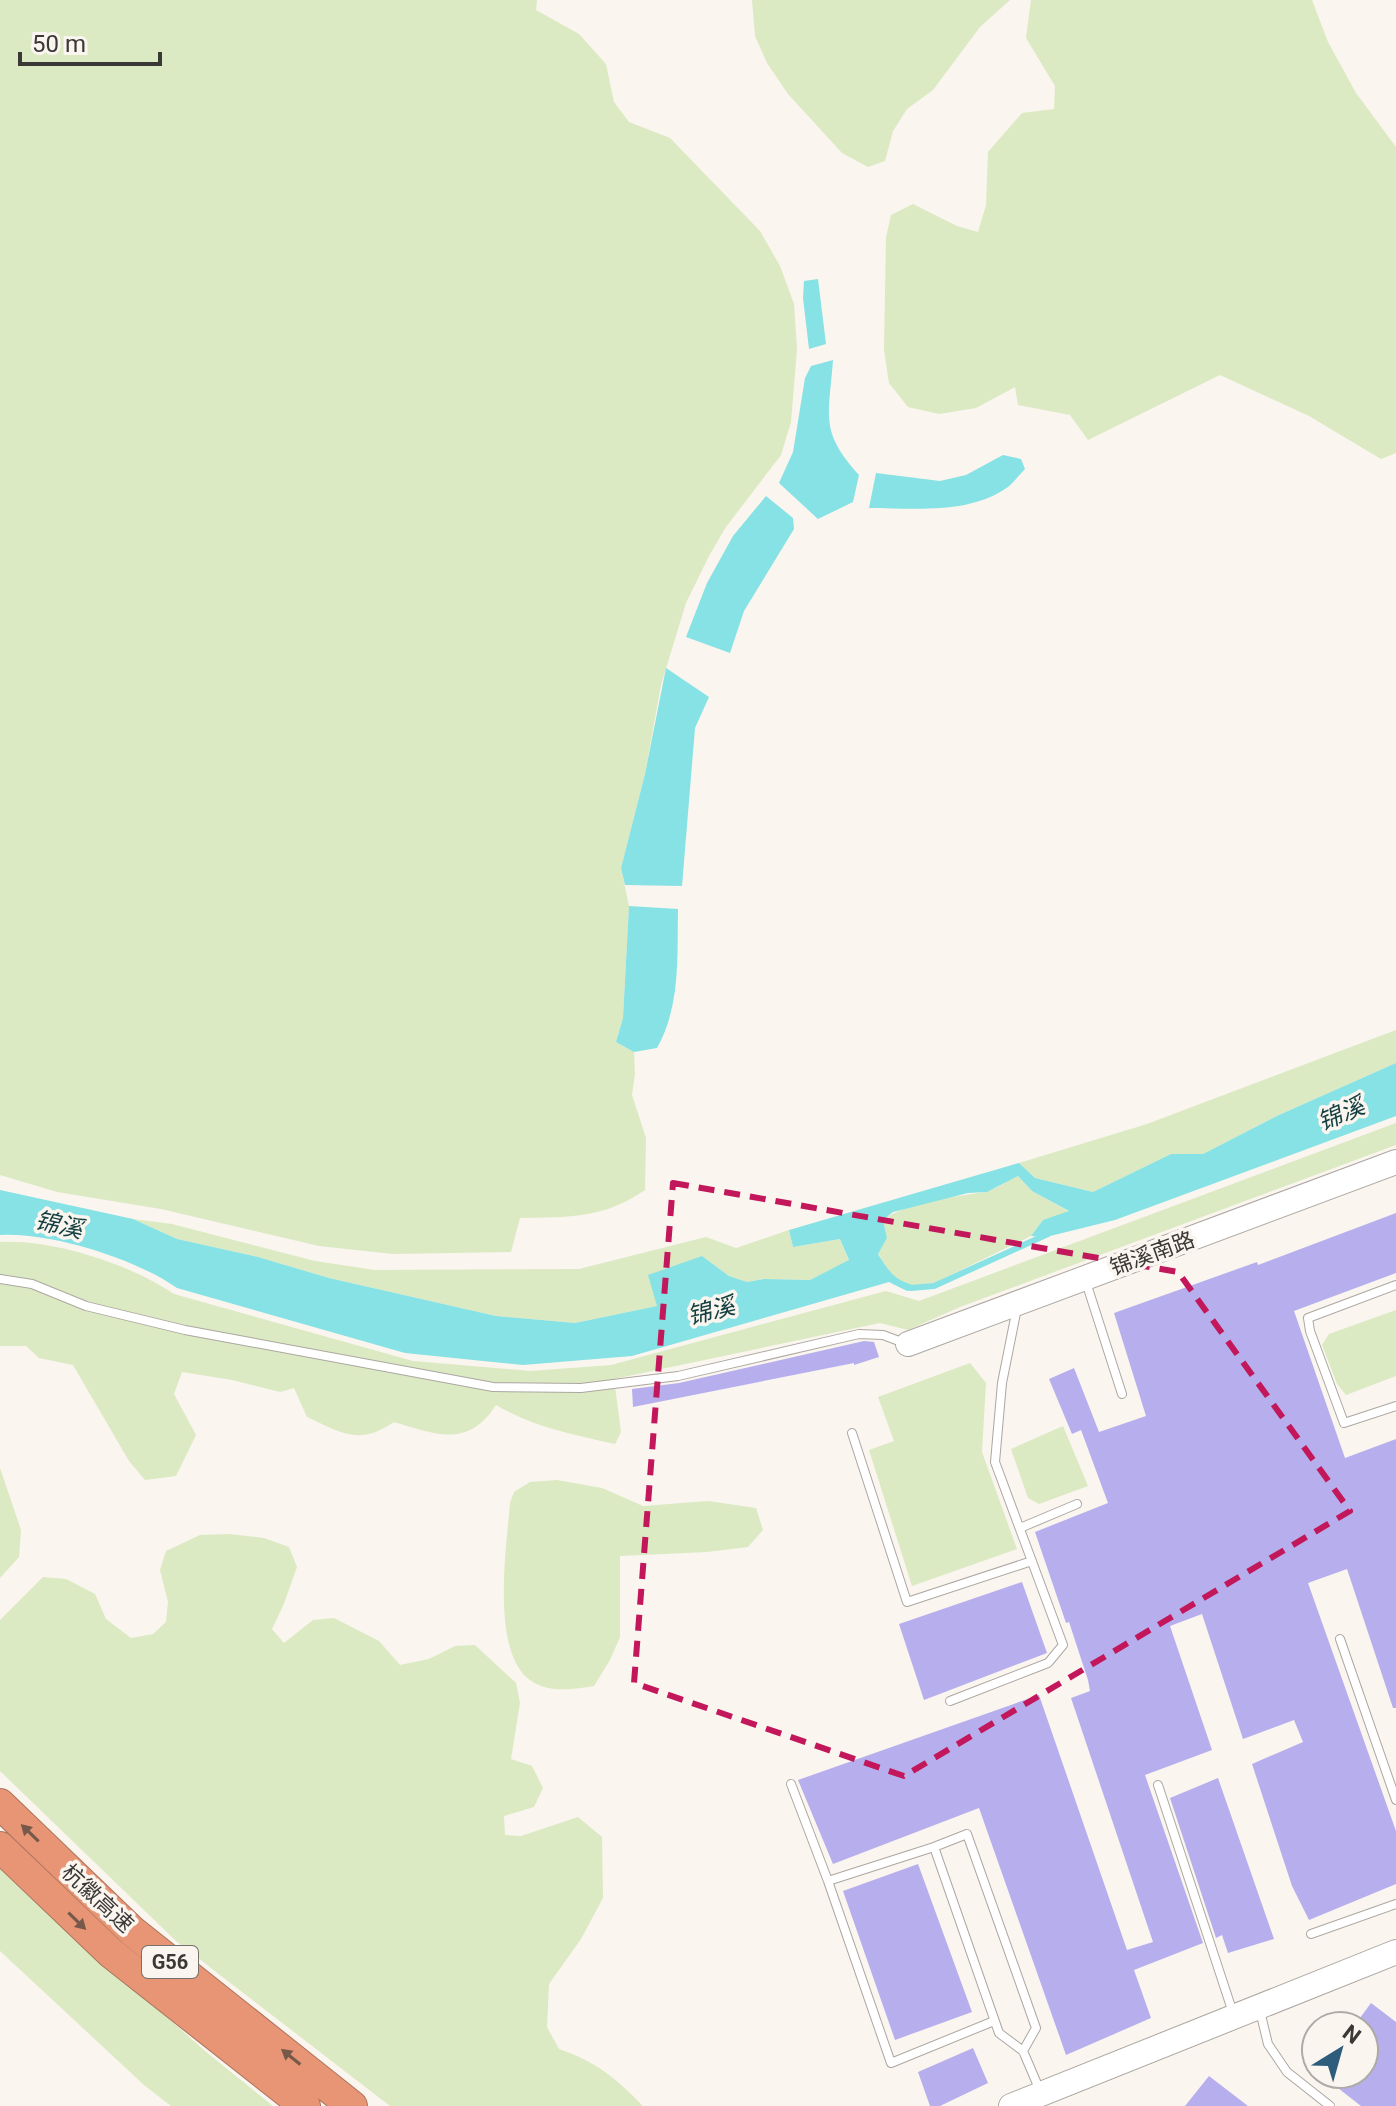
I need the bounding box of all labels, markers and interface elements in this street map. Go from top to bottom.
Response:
scale bar [20,16,160,66]
text: 50 m [32,30,86,58]
water label: 锦溪 [1313,1091,1371,1136]
water label: 锦溪 [32,1206,88,1245]
street label: 锦溪南路 [1107,1227,1198,1280]
water label: 锦溪 [684,1291,741,1330]
one-way arrow [21,1825,40,1843]
street label: 杭徽高速 [57,1859,138,1938]
one-way arrow [67,1911,86,1929]
road number: G56 [142,1946,198,1978]
north arrow [1300,2010,1380,2090]
text: N [1338,2020,1365,2049]
one-way arrow [281,2050,301,2066]

